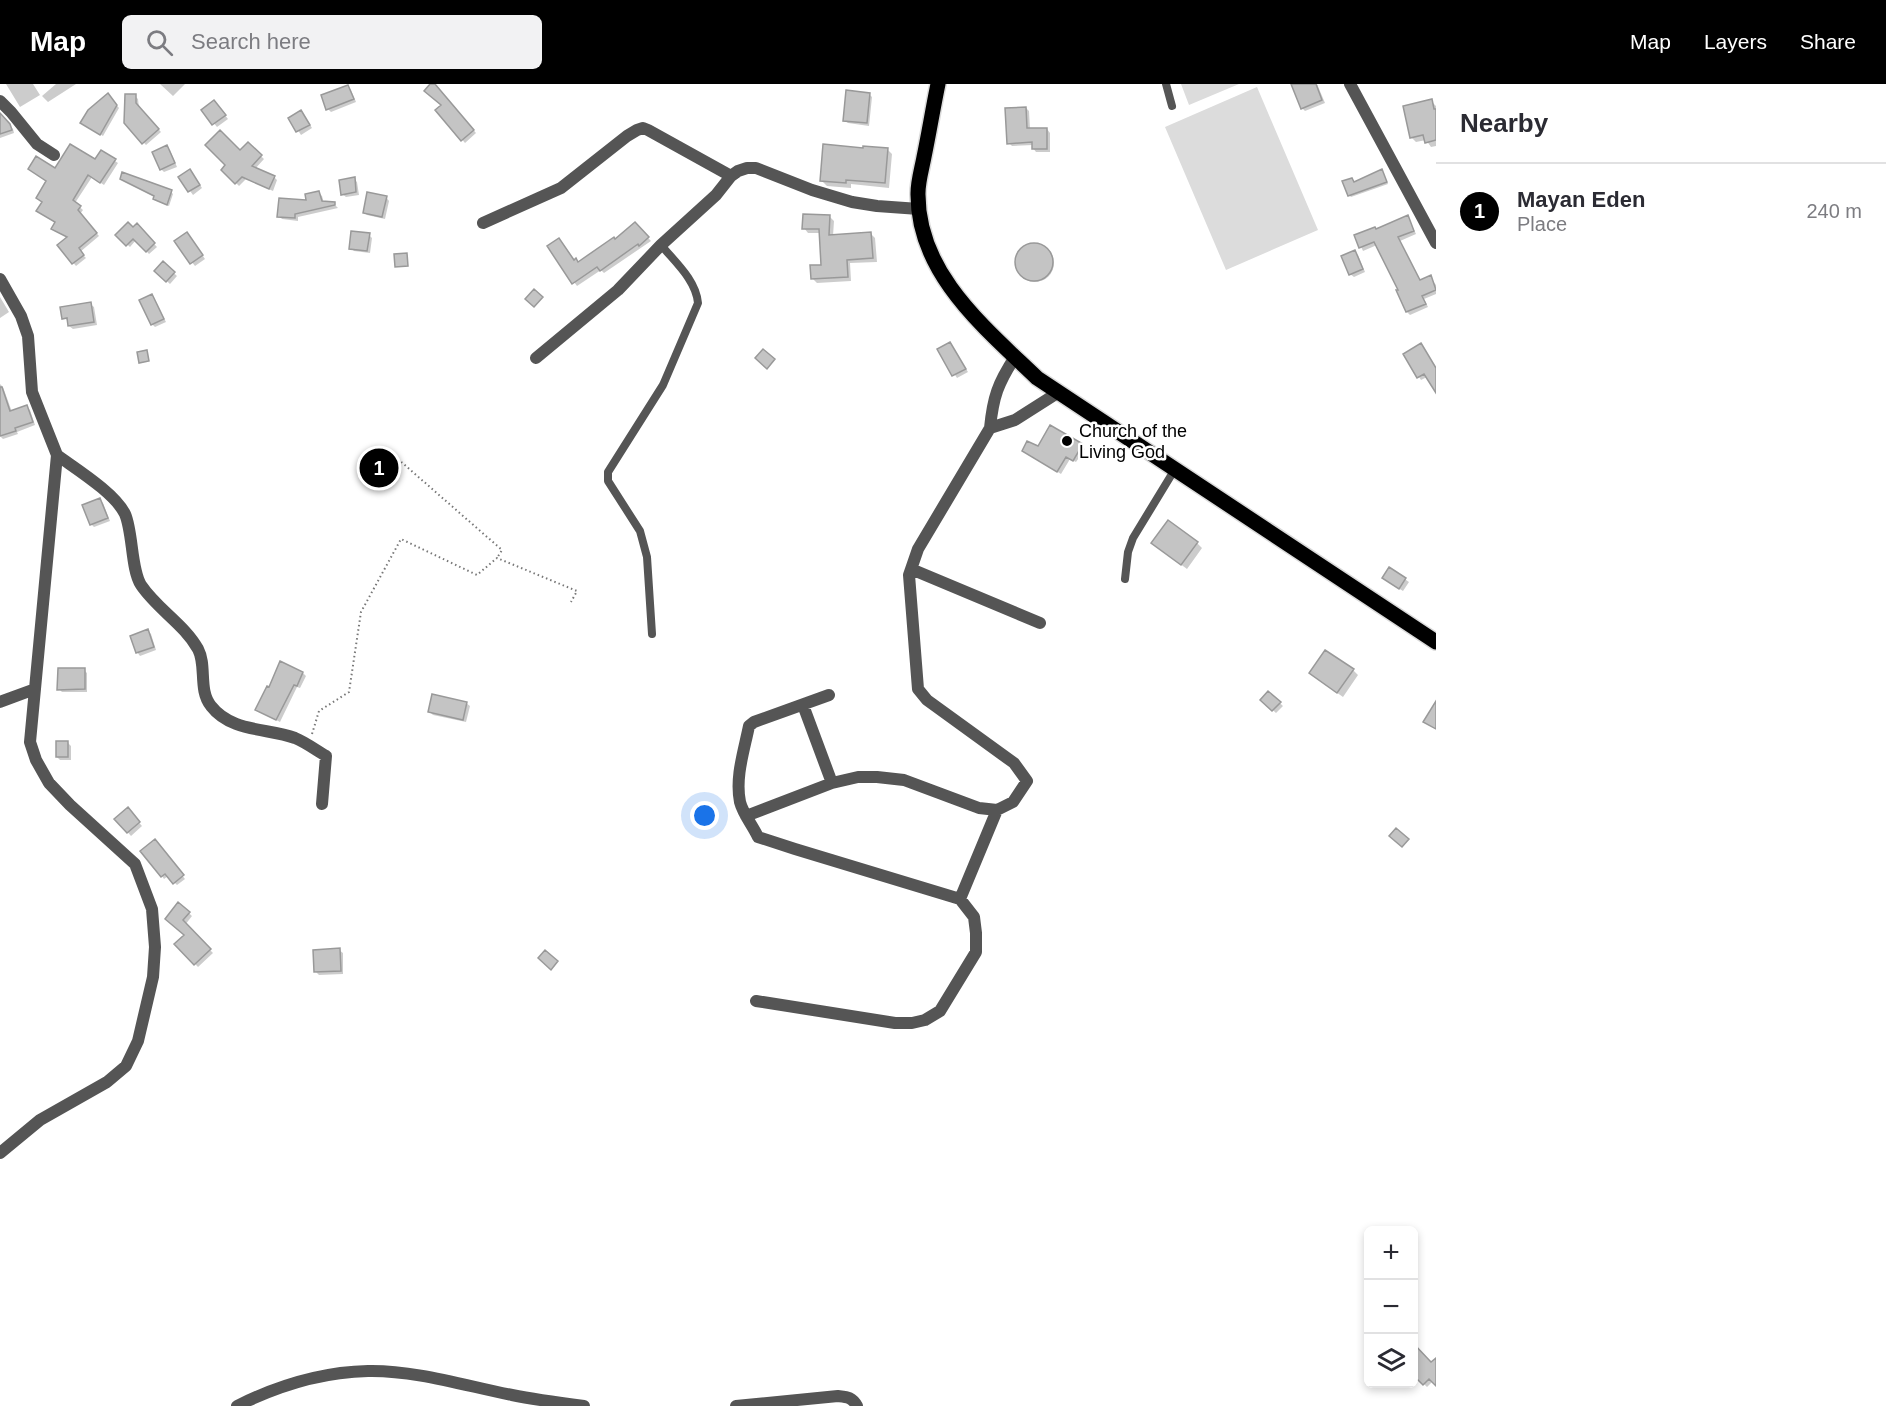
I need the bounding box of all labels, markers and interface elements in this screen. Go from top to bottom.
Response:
search box [122,15,542,69]
text: Map [30,26,86,57]
icon: search [143,26,176,59]
text: Search here [191,29,311,54]
text: Map [1630,30,1671,53]
text: Layers [1704,30,1767,53]
text: Share [1800,30,1856,53]
text: Nearby [1460,108,1548,138]
text: Mayan Eden [1517,187,1645,212]
text: 1 [1474,200,1485,222]
text: 240 m [1806,200,1862,222]
text: Place [1517,213,1567,235]
place label: Church of the Living God [1079,421,1187,462]
marker: Church of the Living God [1060,434,1074,448]
pin: 1 [360,446,398,490]
your location [690,801,719,830]
map controls [1364,1226,1418,1388]
button: + [1364,1226,1418,1280]
button: − [1364,1280,1418,1334]
button: layers [1364,1334,1418,1388]

